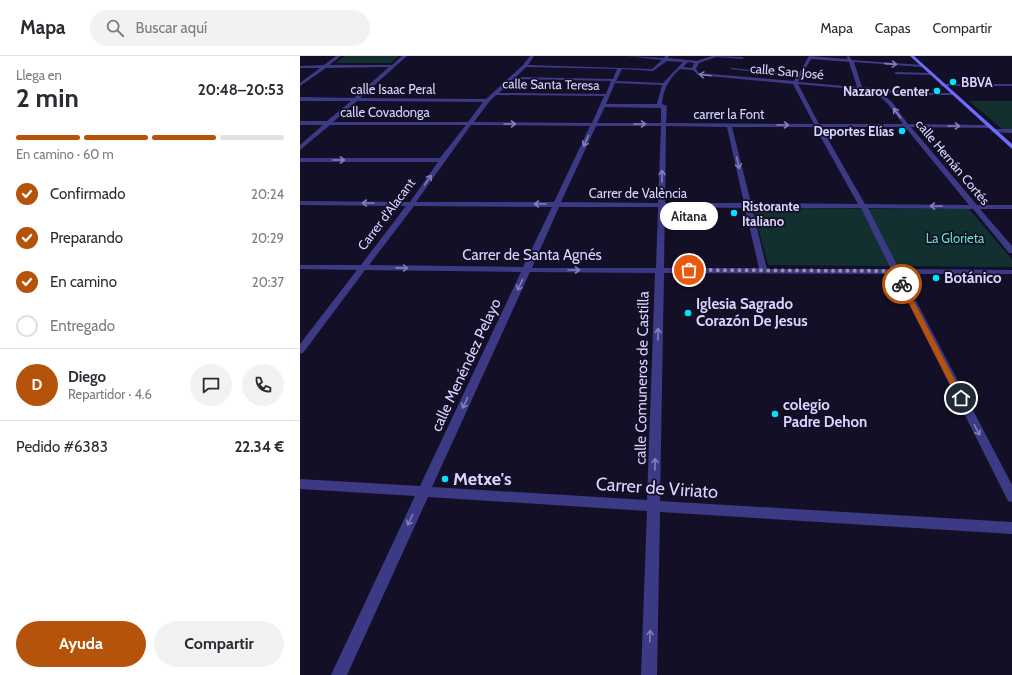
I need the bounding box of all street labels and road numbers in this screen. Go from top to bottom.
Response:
street label: calle San José [749,60,825,82]
street label: calle Santa Teresa [502,75,600,93]
street label: calle Isaac Peral [351,81,435,97]
street label: calle Covadonga [340,104,431,120]
street label: carrer la Font [693,106,765,122]
street label: calle Hernán Cortés [913,116,994,208]
street label: Carrer d'Alacant [354,174,419,253]
street label: Carrer de València [589,185,688,201]
street label: Carrer de Santa Agnés [462,246,602,264]
street label: calle Comuneros de Castilla [631,290,653,465]
street label: calle Menéndez Pelayo [427,296,505,434]
street label: Carrer de Viriato [595,473,719,503]

